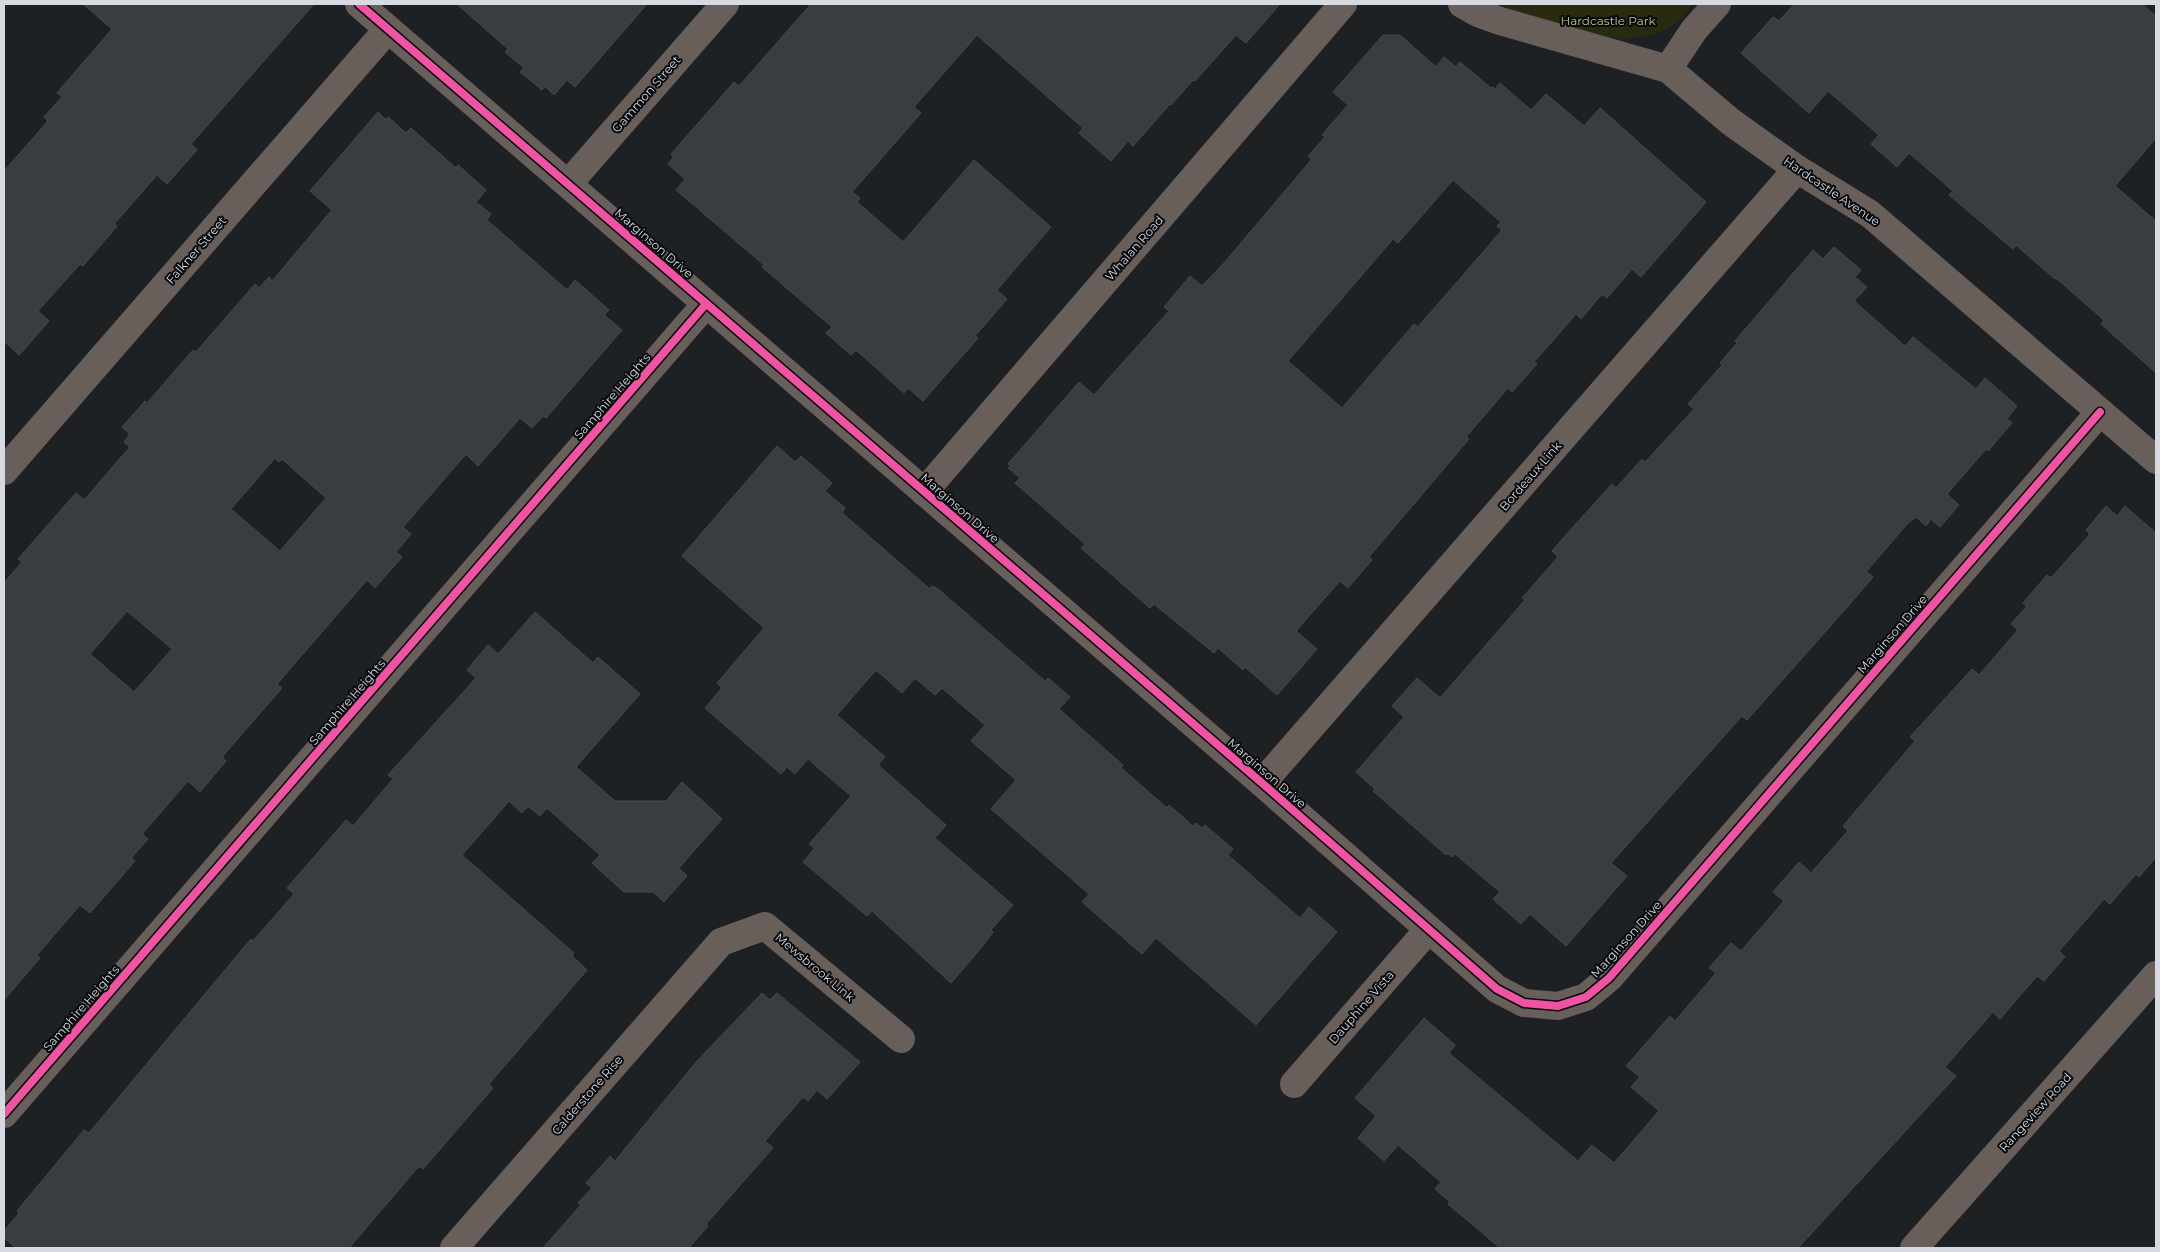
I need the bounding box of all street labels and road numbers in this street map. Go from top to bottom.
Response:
street label: Gammon Street [609,52,684,135]
street label: Hardcastle Avenue [1781,153,1883,229]
street label: Marginson Drive [612,205,696,281]
street label: Whalan Road [1102,212,1166,284]
street label: Falkner Street [163,213,229,287]
street label: Samphire Heights [571,350,654,442]
street label: Bordeaux Link [1496,438,1565,514]
street label: Marginson Drive [918,470,1002,546]
street label: Marginson Drive [1854,592,1930,676]
street label: Samphire Heights [306,656,389,748]
street label: Marginson Drive [1225,735,1309,811]
street label: Marginson Drive [1587,897,1665,981]
street label: Mewsbrook Link [772,930,858,1005]
street label: Samphire Heights [40,962,123,1054]
street label: Dauphine Vista [1325,967,1397,1047]
street label: Calderstone Rise [548,1052,626,1138]
street label: Rangeview Road [1996,1069,2074,1155]

